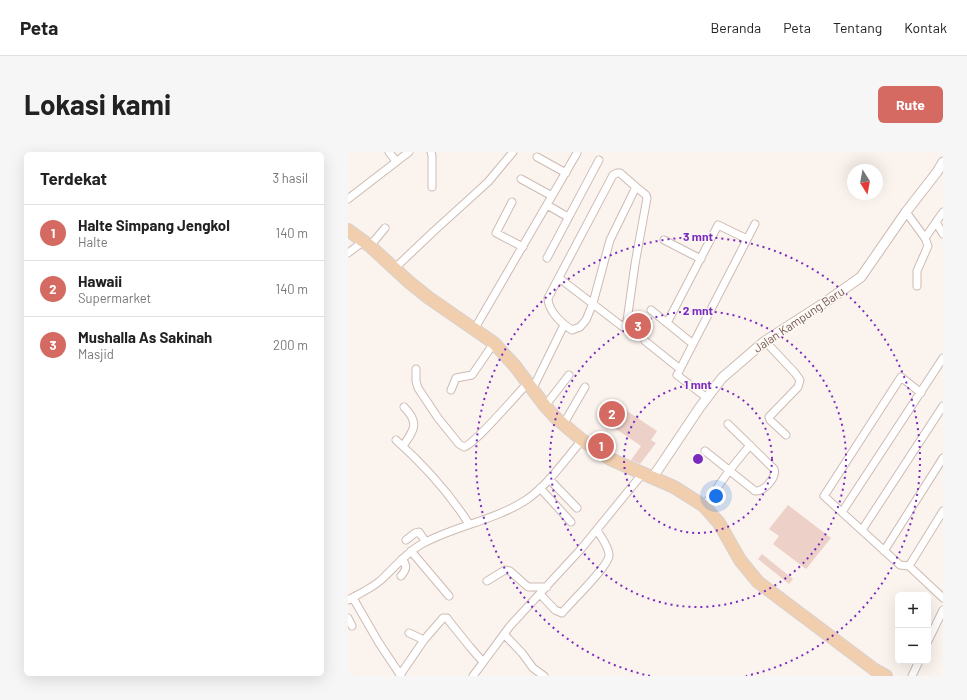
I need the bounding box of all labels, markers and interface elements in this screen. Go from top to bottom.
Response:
text: Peta [20,16,58,39]
text: Beranda [711,19,761,36]
text: Peta [783,19,811,36]
text: Tentang [833,19,882,36]
text: Kontak [904,19,947,36]
button: Rute [878,86,943,123]
text: Lokasi kami [24,87,171,121]
north arrow [847,164,883,200]
text: Terdekat [40,168,107,188]
text: 3 hasil [272,170,308,186]
text: Halte Simpang Jengkol [78,216,230,234]
text: 1 [51,225,55,241]
text: 140 m [276,225,308,241]
text: 3 mnt [683,229,713,243]
text: Halte [78,234,108,250]
text: Hawaii [78,272,122,290]
text: 2 [49,281,57,297]
text: 140 m [276,281,308,297]
street label: Jalan Kampung Baru [750,283,847,355]
text: Supermarket [78,290,151,306]
text: 2 mnt [683,303,714,317]
pin: 3 [625,311,651,341]
text: Mushalla As Sakinah [78,328,212,346]
text: 3 [49,337,57,353]
text: 200 m [273,337,308,353]
text: Masjid [78,346,114,362]
text: 1 mnt [684,377,712,391]
pin: 2 [599,399,625,429]
pin: 1 [588,431,614,461]
centre of rings [691,452,705,466]
your location [706,486,726,506]
map controls [895,592,931,664]
button: + [895,592,931,628]
button: − [895,628,931,664]

